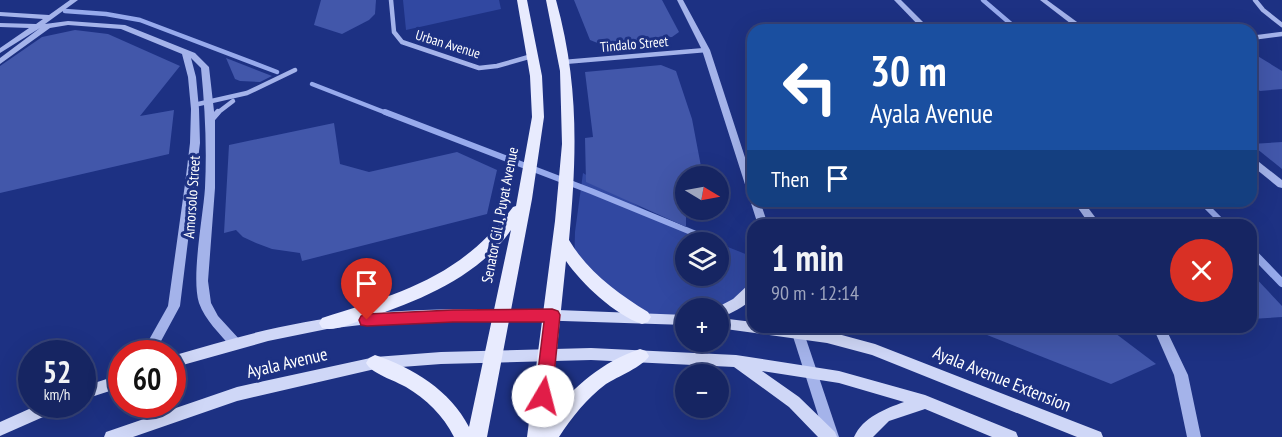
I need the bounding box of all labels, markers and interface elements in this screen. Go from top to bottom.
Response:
street label: Urban Avenue [413,26,483,62]
street label: Tindalo Street [599,32,669,56]
text: 30 m [870,43,947,98]
icon: left [771,48,849,126]
text: Ayala Avenue [870,96,993,130]
street label: Senator Gil J. Puyat Avenue [477,145,522,285]
street label: Amorsolo Street [179,155,204,239]
icon: arrive [821,162,854,195]
text: Then [771,165,809,193]
north arrow [675,166,729,220]
map controls [675,166,729,418]
button: layers [675,232,729,286]
text: 1 min [771,234,844,281]
button: close [1170,239,1233,302]
pin [341,258,392,320]
icon: arrive [350,267,383,300]
text: 90 m · 12:14 [771,280,859,306]
button: + [675,298,729,352]
speed limit sign: 60 [108,340,186,418]
street label: Ayala Avenue Extension [930,340,1075,417]
street label: Ayala Avenue [244,342,330,383]
text: 52 [43,352,71,391]
position arrow [511,364,575,428]
button: − [675,364,729,418]
text: km/h [44,385,70,404]

